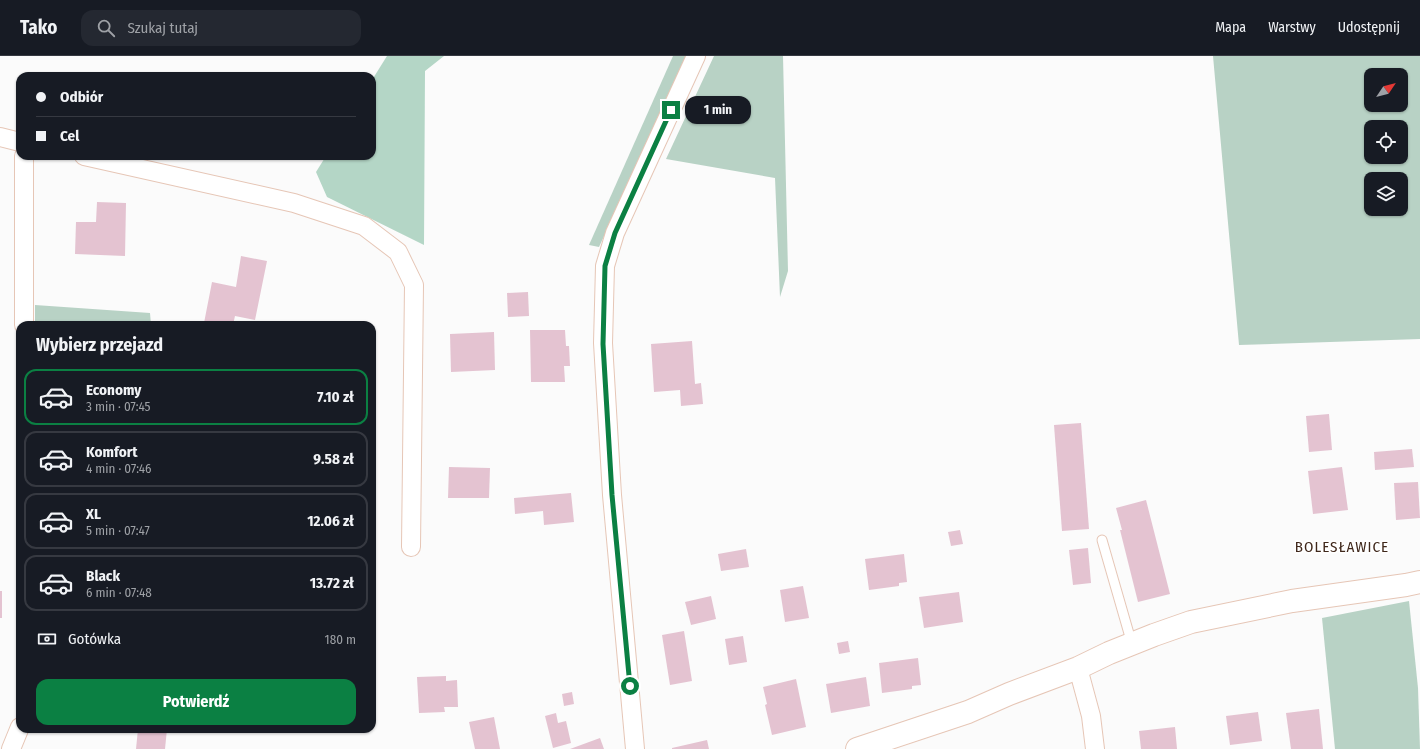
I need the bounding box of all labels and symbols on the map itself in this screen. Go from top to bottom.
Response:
north arrow [1364,68,1408,112]
callout: 1 min [685,96,751,124]
route end [662,101,680,119]
district label: BOLESŁAWICE [1295,538,1389,556]
route start [621,677,639,695]

